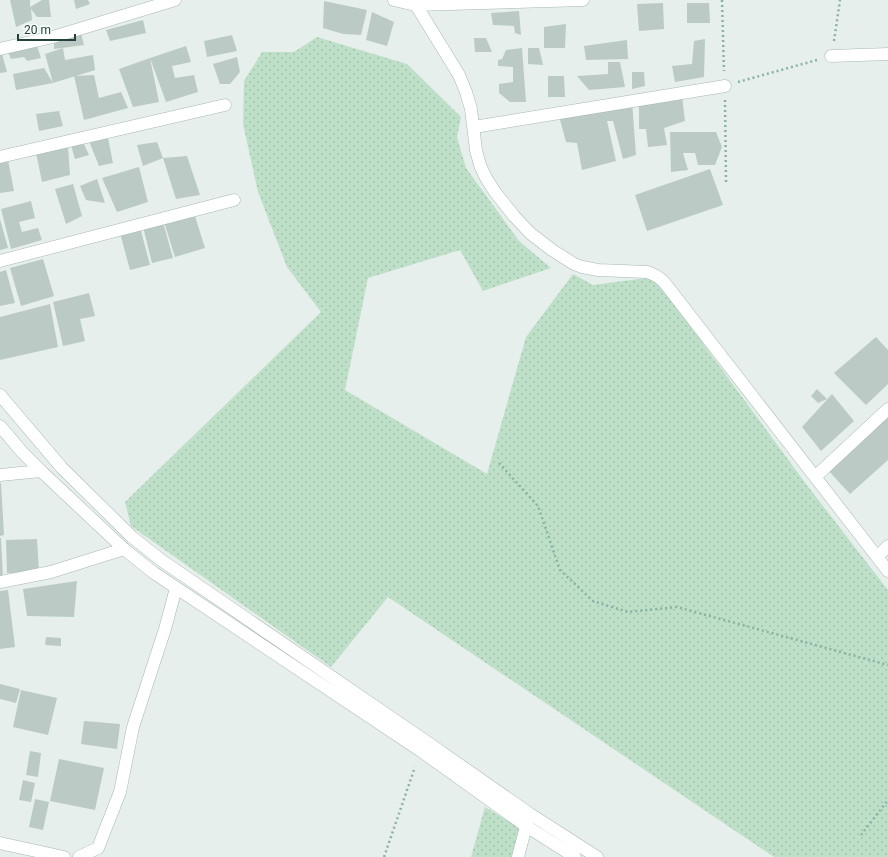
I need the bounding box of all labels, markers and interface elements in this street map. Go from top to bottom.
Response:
scale bar [18,16,75,42]
text: 20 m [24,23,51,37]

